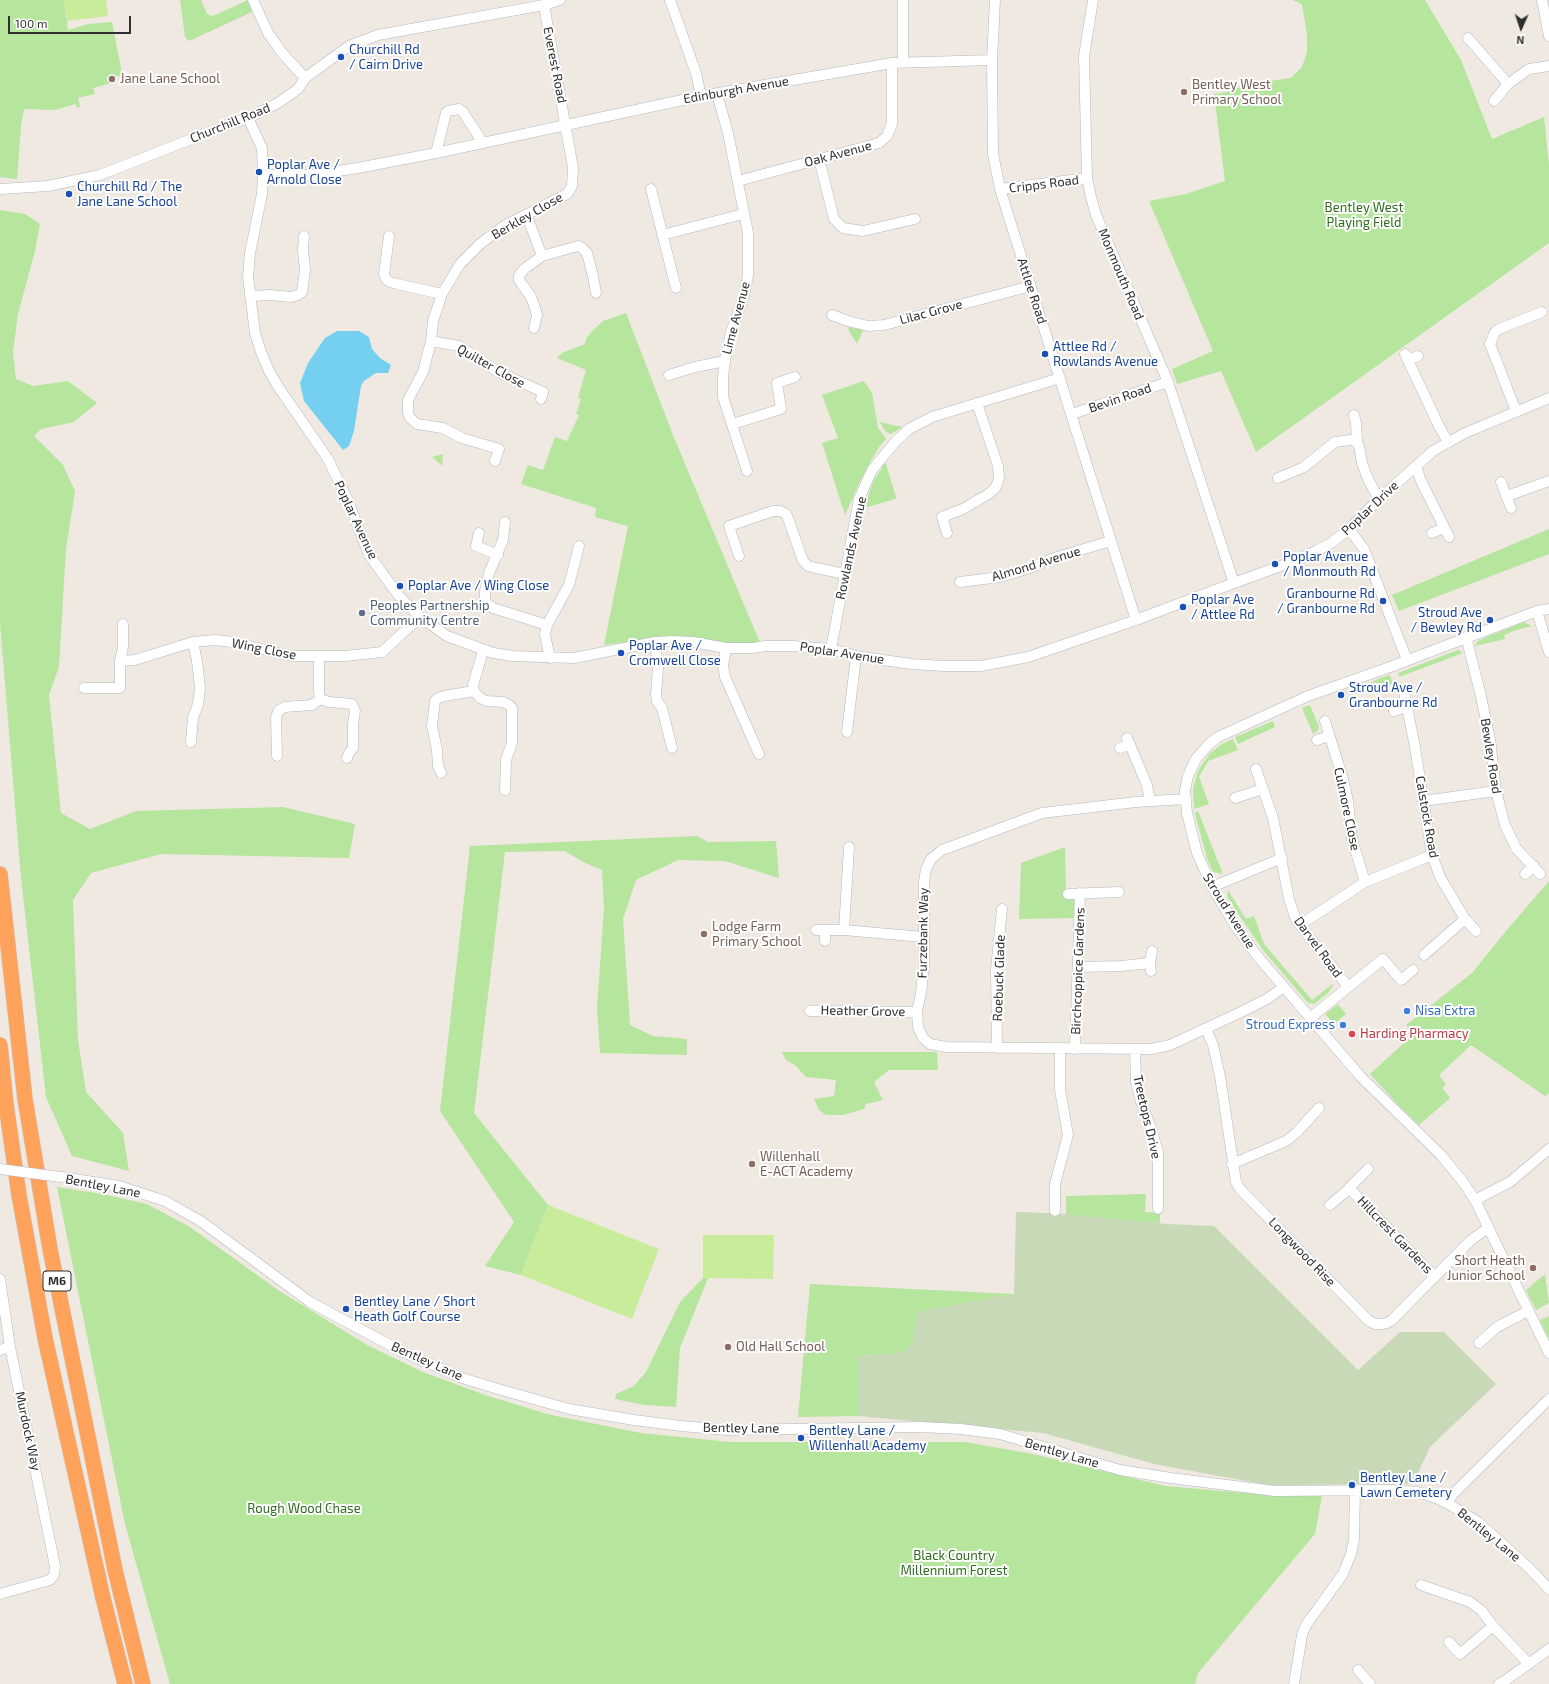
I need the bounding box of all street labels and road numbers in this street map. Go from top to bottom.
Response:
street label: Everest Road [540,25,570,105]
street label: Edinburgh Avenue [682,73,790,107]
street label: Churchill Road [188,100,272,146]
street label: Oak Avenue [803,138,873,170]
street label: Cripps Road [1008,172,1080,196]
street label: Berkley Close [489,189,565,243]
street label: Monmouth Road [1095,226,1147,322]
street label: Attlee Road [1014,256,1050,326]
street label: Lime Avenue [719,280,753,356]
street label: Lilac Grove [898,296,964,328]
street label: Quilter Close [454,341,528,391]
street label: Bevin Road [1086,380,1154,416]
street label: Poplar Avenue [331,478,381,562]
street label: Poplar Drive [1338,478,1402,538]
street label: Rowlands Avenue [832,495,870,601]
street label: Almond Avenue [990,543,1082,585]
street label: Wing Close [230,635,298,663]
street label: Poplar Avenue [799,639,885,667]
street label: Bewley Road [1477,717,1505,795]
street label: Culmore Close [1331,766,1363,852]
street label: Calstock Road [1412,775,1442,859]
street label: Stroud Avenue [1200,870,1258,952]
street label: Furzebank Way [914,887,932,979]
street label: Birchcoppice Gardens [1068,907,1088,1035]
street label: Darvel Road [1291,914,1345,980]
street label: Roebuck Glade [990,934,1008,1022]
street label: Heather Grove [821,1002,905,1020]
street label: Treetops Drive [1130,1074,1164,1160]
street label: Bentley Lane [64,1171,142,1201]
street label: Hillcrest Gardens [1354,1193,1436,1277]
street label: Longwood Rise [1265,1214,1339,1290]
road number: M6 [43,1271,71,1291]
street label: Bentley Lane [389,1338,465,1384]
street label: Murdock Way [12,1390,44,1472]
street label: Bentley Lane [703,1420,779,1436]
street label: Bentley Lane [1023,1435,1101,1471]
street label: Bentley Lane [1454,1505,1524,1565]

